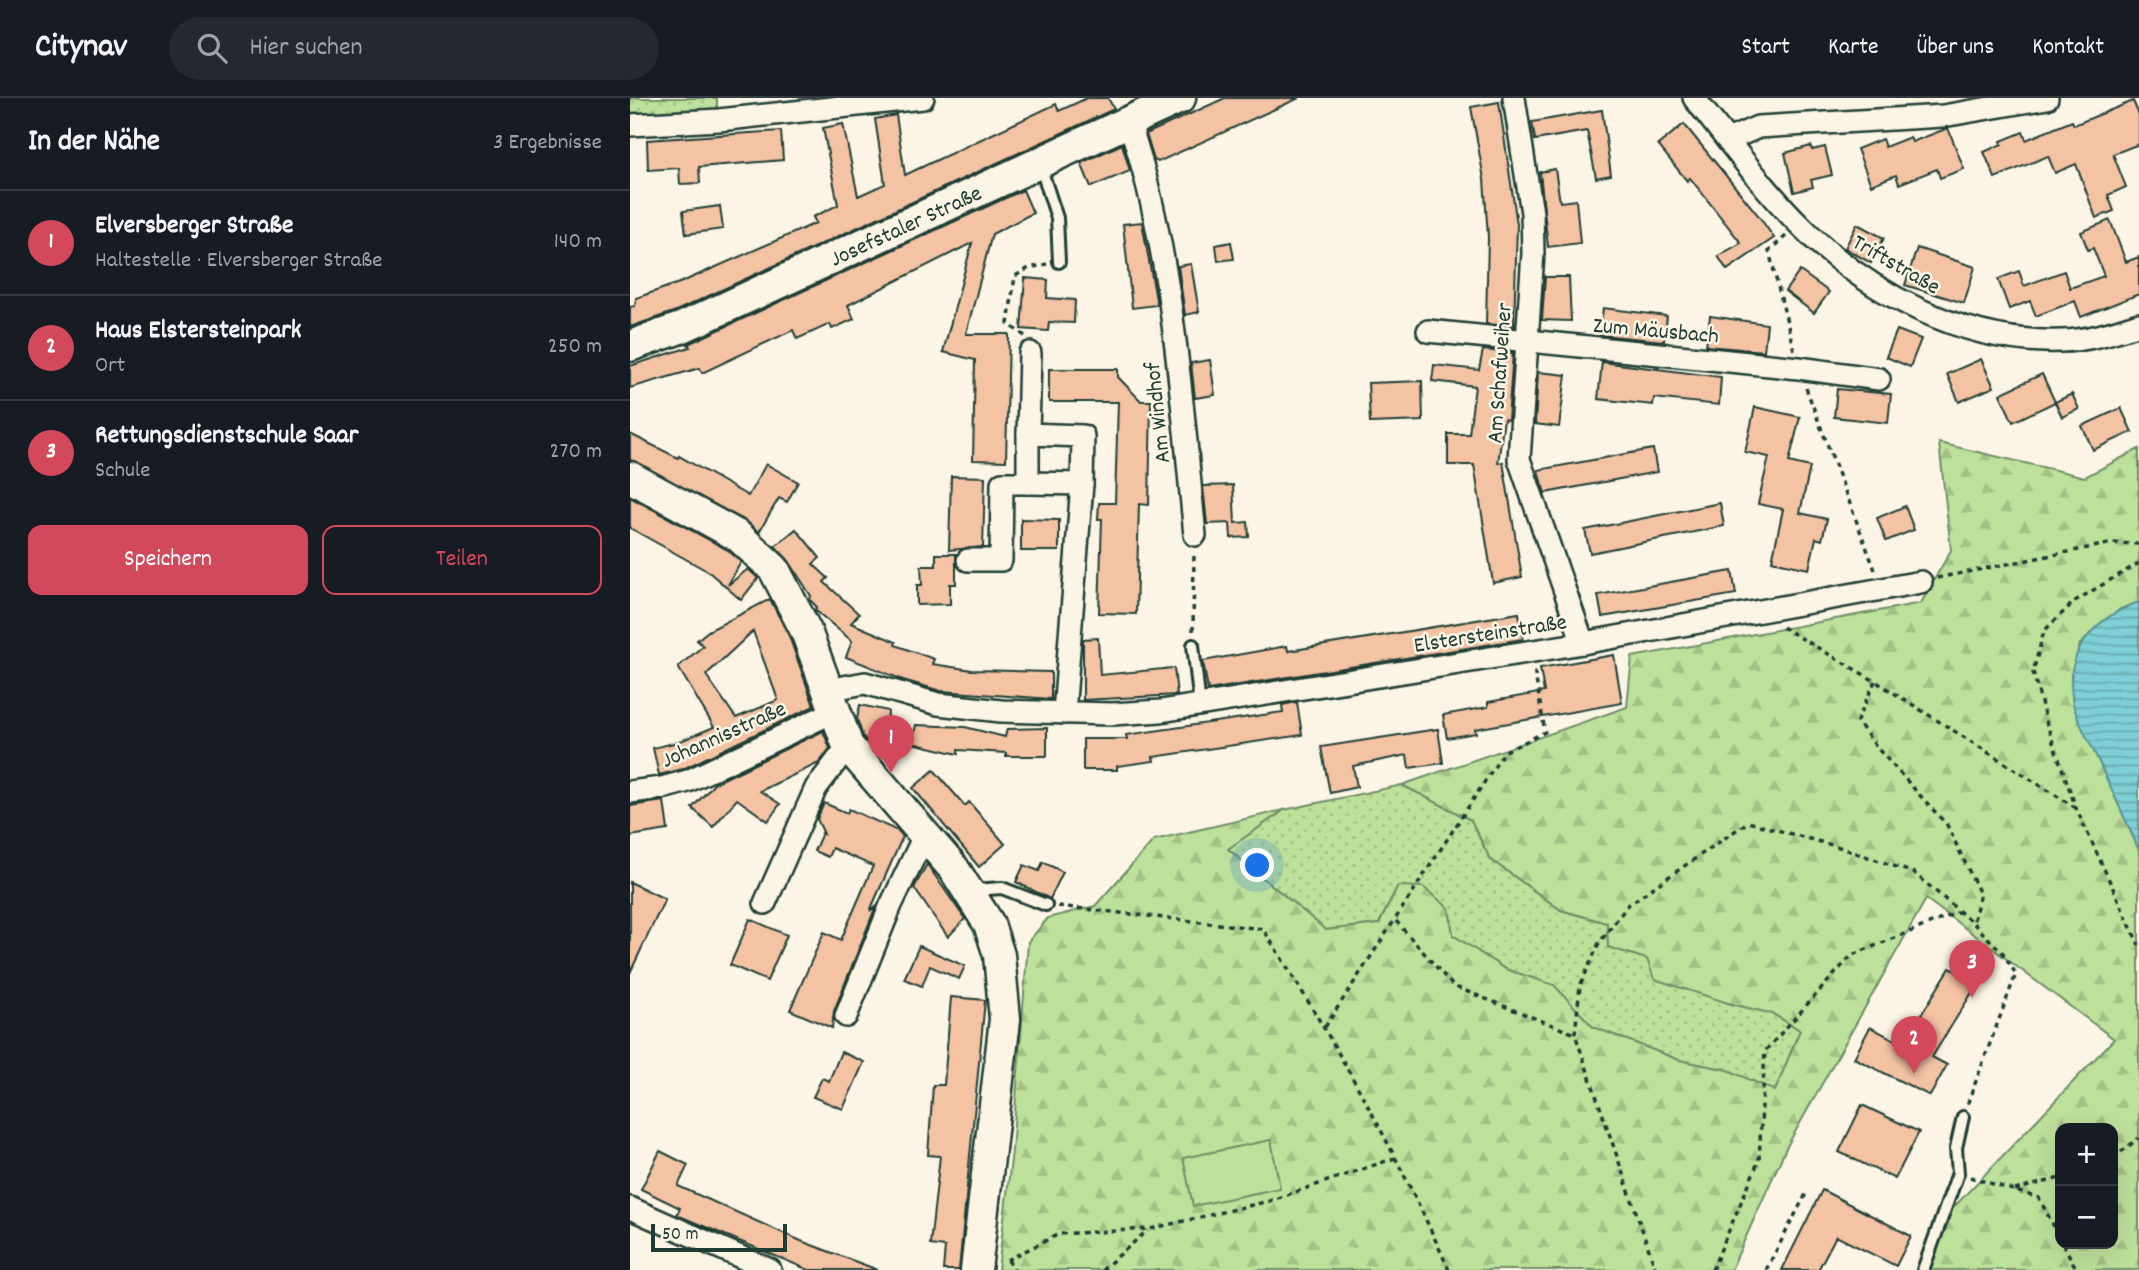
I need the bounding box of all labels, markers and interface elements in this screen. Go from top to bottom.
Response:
search box [169,17,659,80]
text: Citynav [35,25,127,72]
icon: search [193,29,231,67]
text: Hier suchen [249,30,362,67]
text: Start [1741,31,1790,65]
text: Karte [1828,31,1879,65]
text: Über uns [1917,31,1994,65]
text: Kontakt [2032,31,2104,65]
text: In der Nähe [28,122,160,165]
text: 3 Ergebnisse [493,127,602,160]
street label: Josefstaler Straße [825,178,988,277]
text: Elversberger Straße [95,208,293,245]
text: 1 [48,226,54,259]
text: 140 m [554,226,602,259]
street label: Triftstraße [1845,227,1946,305]
text: Haltestelle · Elversberger Straße [95,245,382,278]
street label: Am Schafweiher [1480,301,1523,445]
street label: Zum Mäusbach [1591,311,1720,354]
text: Haus Elstersteinpark [95,313,301,350]
text: 2 [46,331,56,364]
text: 250 m [548,331,602,364]
text: Ort [95,350,125,383]
street label: Am Windhof [1138,360,1181,465]
text: Rettungsdienstschule Saar [95,418,358,455]
text: 3 [46,436,56,469]
text: 270 m [550,436,602,469]
text: Schule [95,455,150,488]
button: Speichern [28,525,308,595]
button: Teilen [322,525,602,595]
street label: Elstersteinstraße [1412,607,1569,664]
street label: Johannisstraße [657,694,792,778]
pin: 1 [868,715,914,773]
your location [1240,848,1274,882]
pin: 3 [1949,940,1995,998]
pin: 2 [1891,1016,1937,1074]
map controls [2055,1123,2118,1249]
button: + [2055,1123,2118,1186]
button: − [2055,1186,2118,1249]
scale bar [651,1221,788,1253]
text: 50 m [662,1222,699,1249]

